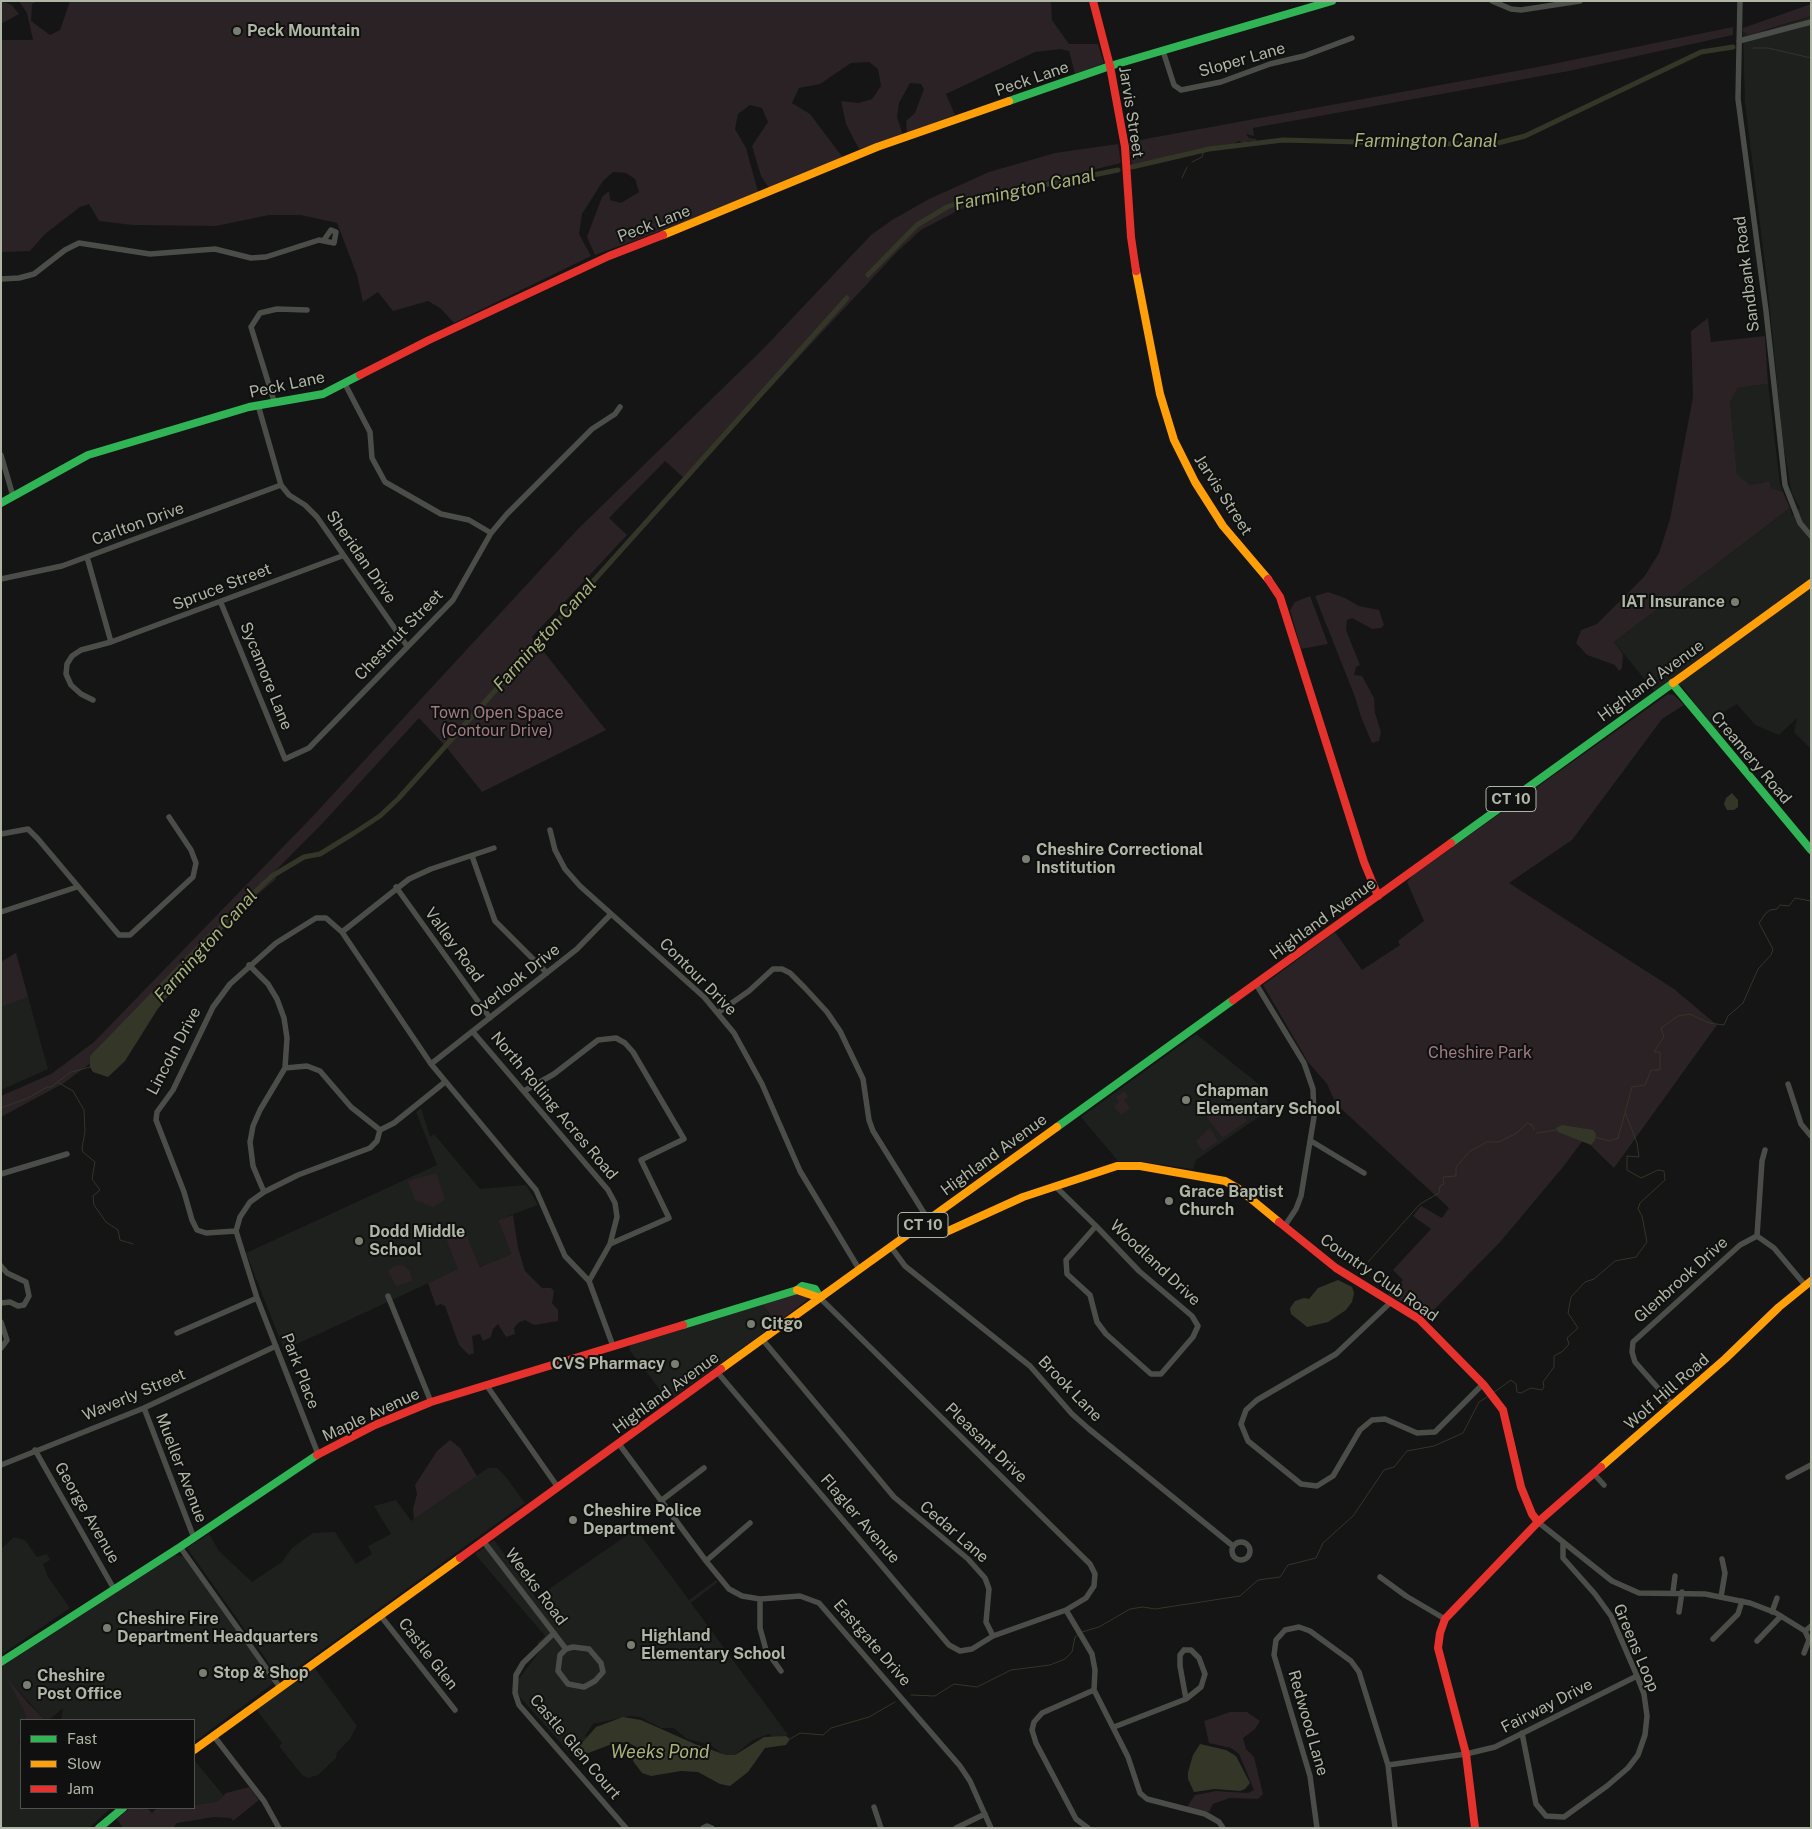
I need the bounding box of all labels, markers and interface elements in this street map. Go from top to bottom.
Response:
place label: Peck Mountain [247,21,360,41]
marker: Peck Mountain [231,25,243,37]
street label: Sloper Lane [1197,38,1287,82]
street label: Peck Lane [993,57,1071,101]
street label: Jarvis Street [1114,65,1148,159]
water label: Farmington Canal [1354,130,1498,152]
water label: Farmington Canal [952,164,1098,216]
street label: Peck Lane [615,201,693,247]
street label: Sandbank Road [1730,215,1764,333]
street label: Peck Lane [247,368,327,402]
street label: Jarvis Street [1190,451,1256,539]
street label: Carlton Drive [89,498,187,550]
street label: Sheridan Drive [322,507,400,607]
street label: Spruce Street [170,559,274,615]
water label: Farmington Canal [489,574,601,696]
street label: Chestnut Street [351,586,447,684]
place label: IAT Insurance [1621,592,1725,612]
marker: IAT Insurance [1729,596,1741,608]
street label: Sycamore Lane [236,619,296,733]
street label: Highland Avenue [1594,636,1708,726]
park label: Town Open Space (Contour Drive) [431,703,563,741]
street label: Creamery Road [1707,708,1795,808]
road number: CT 10 [1486,786,1536,812]
place label: Cheshire Correctional Institution [1036,840,1203,878]
marker: Cheshire Correctional Institution [1020,853,1032,865]
street label: Highland Avenue [1266,874,1380,964]
water label: Farmington Canal [150,885,262,1007]
street label: Valley Road [421,904,487,986]
street label: Contour Drive [655,934,741,1020]
street label: Overlook Drive [466,940,564,1022]
street label: Lincoln Drive [143,1004,205,1098]
street label: North Rolling Acres Road [486,1028,622,1184]
park label: Cheshire Park [1428,1043,1532,1063]
place label: Chapman Elementary School [1196,1081,1341,1119]
marker: Chapman Elementary School [1180,1094,1192,1106]
street label: Highland Avenue [937,1110,1051,1200]
place label: Grace Baptist Church [1179,1182,1284,1220]
marker: Grace Baptist Church [1163,1195,1175,1207]
road number: CT 10 [898,1212,948,1238]
street label: Woodland Drive [1106,1216,1204,1310]
place label: Dodd Middle School [369,1222,465,1260]
street label: Country Club Road [1316,1230,1442,1326]
street label: Glenbrook Drive [1630,1233,1732,1327]
marker: Dodd Middle School [353,1235,365,1247]
place label: Citgo [761,1314,803,1334]
marker: Citgo [745,1318,757,1330]
street label: Park Place [277,1330,323,1412]
street label: Highland Avenue [609,1348,723,1438]
street label: Wolf Hill Road [1621,1350,1713,1434]
street label: Brook Lane [1034,1352,1106,1426]
place label: CVS Pharmacy [552,1354,665,1374]
marker: CVS Pharmacy [669,1358,681,1370]
street label: Waverly Street [80,1365,188,1425]
street label: Maple Avenue [319,1384,423,1446]
street label: Pleasant Drive [941,1399,1031,1487]
street label: Mueller Avenue [151,1411,211,1525]
street label: George Avenue [50,1459,124,1567]
street label: Flagler Avenue [816,1471,904,1567]
street label: Cedar Lane [916,1497,992,1567]
place label: Cheshire Police Department [583,1501,702,1539]
marker: Cheshire Police Department [567,1514,579,1526]
street label: Weeks Road [501,1545,571,1629]
street label: Eastgate Drive [829,1596,915,1690]
street label: Greens Loop [1609,1601,1663,1695]
place label: Cheshire Fire Department Headquarters [117,1609,318,1647]
street label: Castle Glen [394,1614,462,1694]
marker: Cheshire Fire Department Headquarters [101,1622,113,1634]
place label: Highland Elementary School [641,1626,786,1664]
marker: Highland Elementary School [625,1639,637,1651]
place label: Stop & Shop [213,1663,308,1683]
place label: Cheshire Post Office [37,1666,122,1704]
marker: Stop & Shop [197,1667,209,1679]
street label: Redwood Lane [1284,1668,1332,1778]
street label: Fairway Drive [1498,1675,1596,1737]
marker: Cheshire Post Office [21,1679,33,1691]
street label: Castle Glen Court [525,1691,625,1803]
legend [20,1719,195,1809]
text: Fast [67,1730,97,1747]
water label: Weeks Pond [611,1741,709,1763]
text: Slow [67,1755,101,1772]
text: Jam [67,1780,94,1797]

